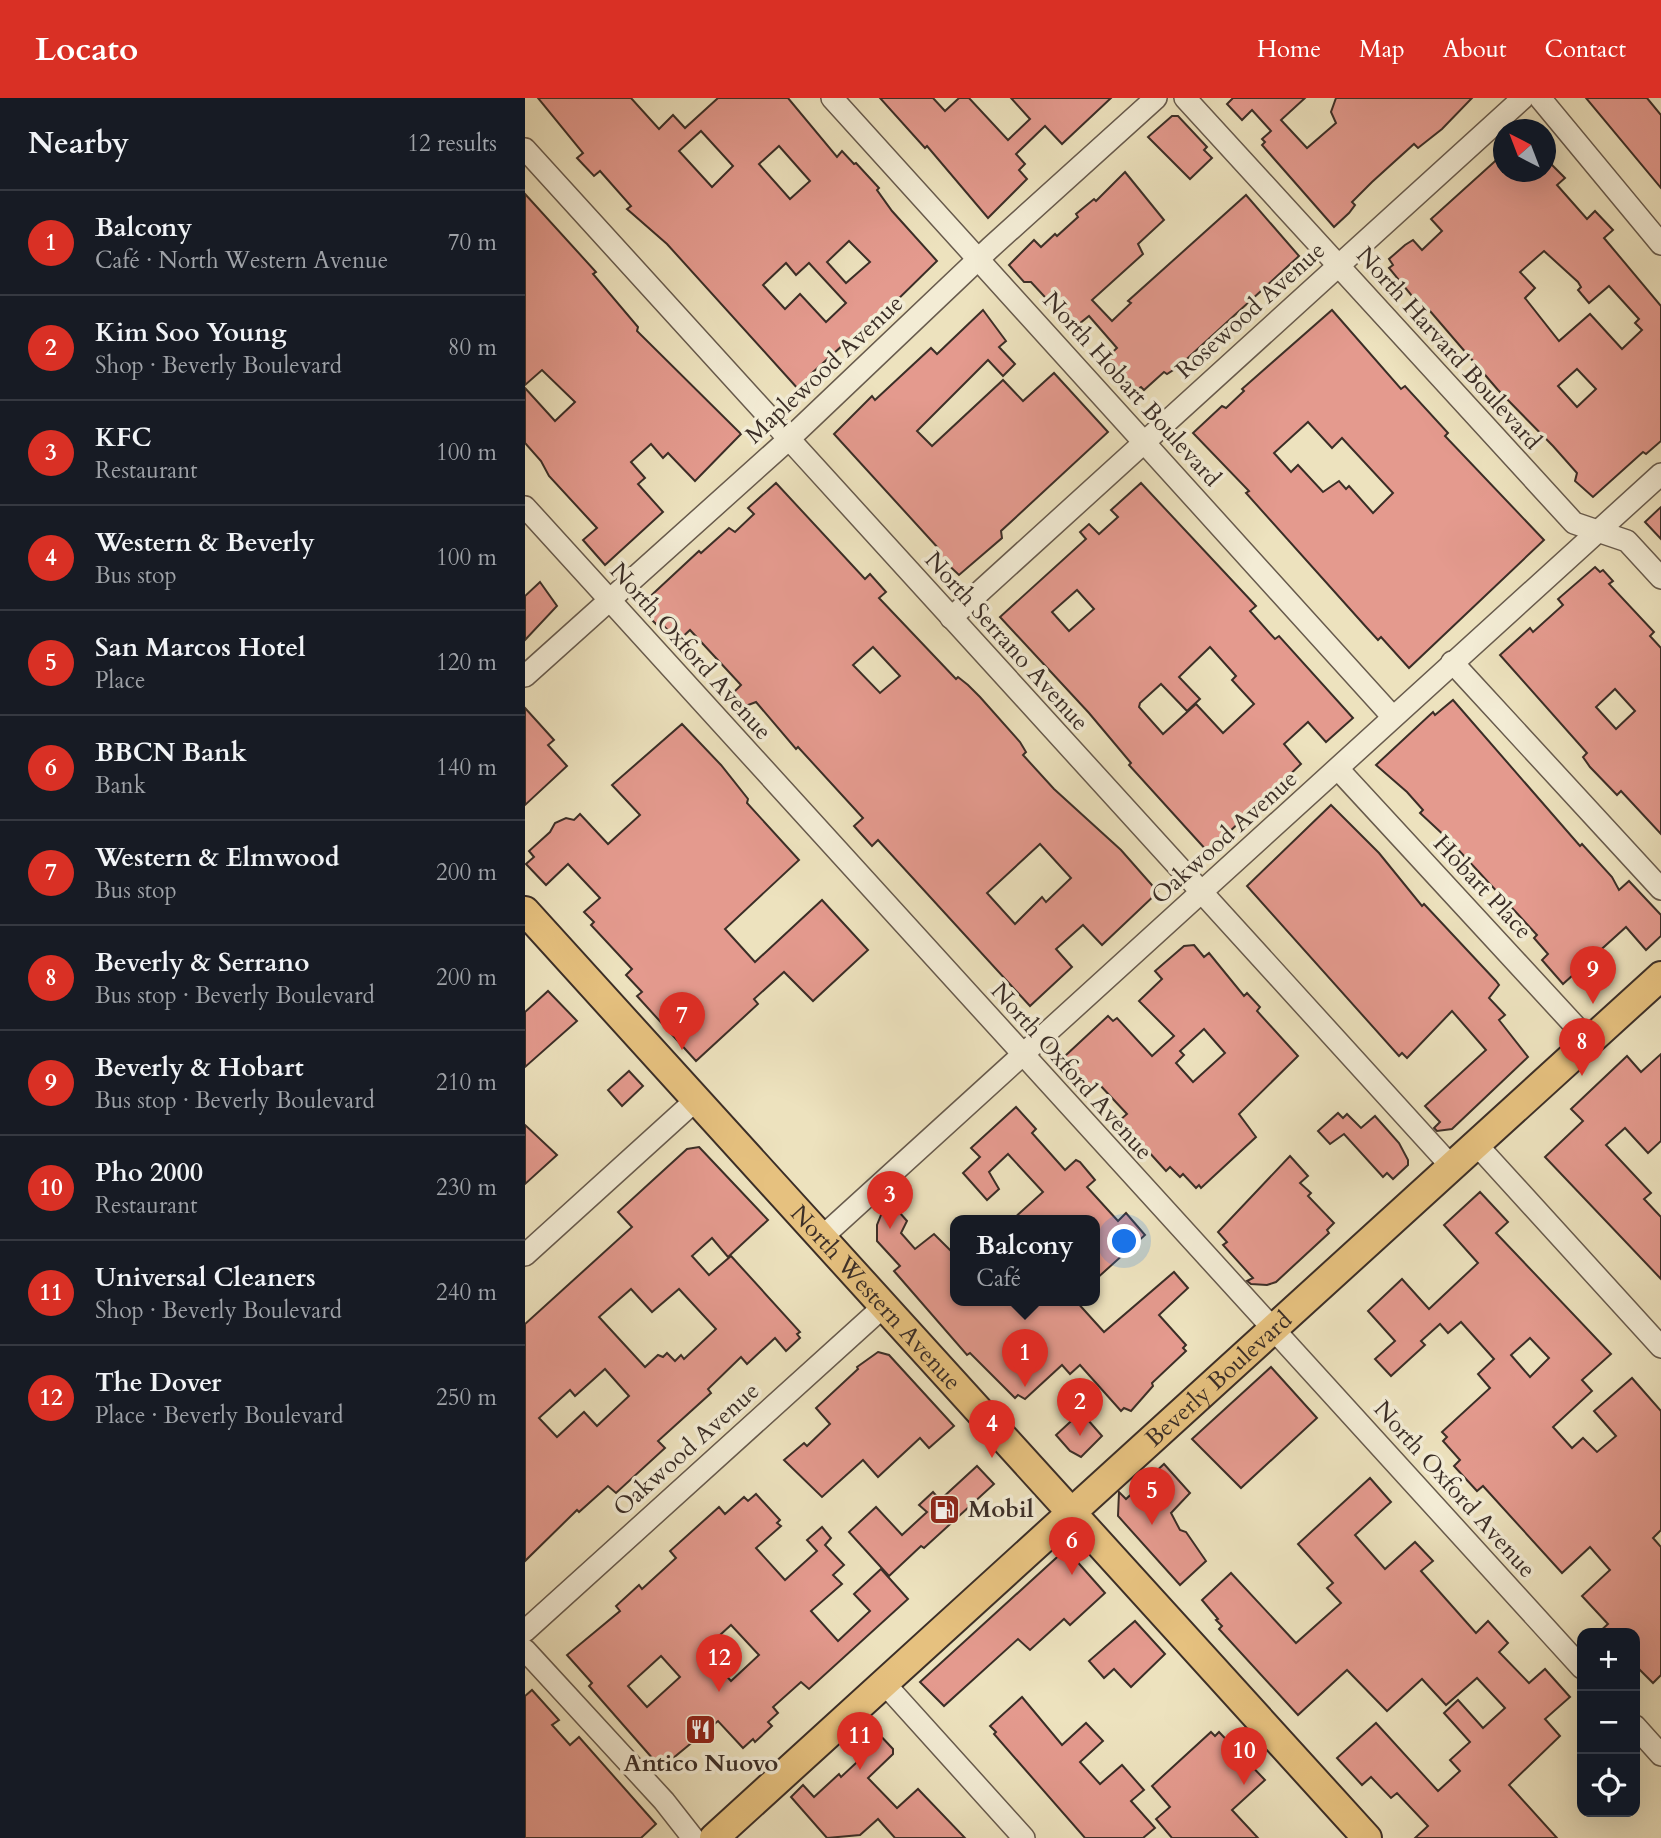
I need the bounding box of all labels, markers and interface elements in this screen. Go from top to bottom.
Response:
text: Locato [35,27,138,72]
text: Home [1257,33,1321,66]
text: Map [1359,33,1405,66]
text: About [1443,33,1507,66]
text: Contact [1545,33,1626,66]
north arrow [1493,119,1556,182]
text: Nearby [28,123,129,164]
text: 12 results [407,128,497,159]
text: Balcony [95,210,192,245]
text: 1 [45,227,57,258]
text: 70 m [448,227,497,258]
street label: Rosewood Avenue [1168,234,1332,386]
street label: North Harvard Boulevard [1349,240,1549,457]
text: Café · North Western Avenue [95,245,388,276]
street label: North Hobart Boulevard [1035,285,1228,494]
street label: Maplewood Avenue [738,287,911,451]
text: Kim Soo Young [95,315,287,350]
text: 2 [45,332,57,363]
text: 80 m [448,332,497,363]
text: Shop · Beverly Boulevard [95,350,342,381]
text: KFC [95,420,152,455]
text: 3 [45,437,57,468]
text: 100 m [436,437,497,468]
text: Restaurant [95,455,198,486]
text: Western & Beverly [95,525,315,560]
text: 4 [45,542,57,573]
text: 100 m [436,542,497,573]
street label: North Serrano Avenue [917,544,1096,738]
street label: North Oxford Avenue [602,556,779,747]
text: Bus stop [95,560,177,591]
text: San Marcos Hotel [95,630,306,665]
text: 5 [45,647,57,678]
text: 120 m [436,647,497,678]
text: Place [95,665,145,696]
text: BBCN Bank [95,735,247,770]
text: 6 [45,752,57,783]
text: 140 m [436,752,497,783]
street label: Oakwood Avenue [1144,763,1305,912]
text: Bank [95,770,146,801]
street label: Hobart Place [1426,828,1540,947]
text: Western & Elmwood [95,840,339,875]
text: 7 [45,857,57,888]
text: 200 m [436,857,497,888]
text: Bus stop [95,875,177,906]
text: Beverly & Serrano [95,945,309,980]
pin: 9 [1570,946,1616,1004]
text: 8 [45,962,57,993]
text: 200 m [436,962,497,993]
street label: North Oxford Avenue [983,976,1160,1167]
text: Bus stop · Beverly Boulevard [95,980,375,1011]
pin: 7 [659,992,705,1050]
pin: 8 [1559,1018,1605,1076]
text: Beverly & Hobart [95,1050,304,1085]
text: 9 [45,1067,57,1098]
text: 210 m [436,1067,497,1098]
text: Bus stop · Beverly Boulevard [95,1085,375,1116]
text: Pho 2000 [95,1155,203,1190]
pin: 3 [867,1171,913,1229]
text: 10 [39,1172,63,1203]
text: 230 m [436,1172,497,1203]
text: Restaurant [95,1190,198,1221]
street label: North Western Avenue [783,1198,969,1398]
popup [950,1215,1100,1306]
your location [1107,1224,1141,1258]
text: Balcony [976,1228,1074,1263]
text: Universal Cleaners [95,1260,316,1295]
text: Café [976,1263,1021,1294]
text: 11 [39,1277,63,1308]
text: 240 m [436,1277,497,1308]
text: Shop · Beverly Boulevard [95,1295,342,1326]
street label: Beverly Boulevard [1138,1304,1299,1455]
pin: 1 [1002,1329,1048,1387]
text: The Dover [95,1365,222,1400]
street label: Oakwood Avenue [606,1375,767,1524]
pin: 2 [1057,1378,1103,1436]
text: 12 [39,1382,63,1413]
text: 250 m [436,1382,497,1413]
street label: North Oxford Avenue [1366,1394,1543,1585]
text: Place · Beverly Boulevard [95,1400,343,1431]
pin: 4 [969,1400,1015,1458]
pin: 5 [1129,1467,1175,1525]
fuel station icon: Mobil [928,1492,962,1526]
place label: Mobil [968,1493,1034,1526]
pin: 6 [1049,1517,1095,1575]
map controls [1577,1628,1640,1817]
button: + [1577,1628,1640,1691]
pin: 12 [696,1634,742,1692]
button: − [1577,1691,1640,1754]
restaurant icon: Antico Nuovo [684,1712,718,1746]
pin: 11 [837,1712,883,1770]
pin: 10 [1221,1727,1267,1785]
place label: Antico Nuovo [624,1747,778,1780]
button: locate [1577,1754,1640,1817]

